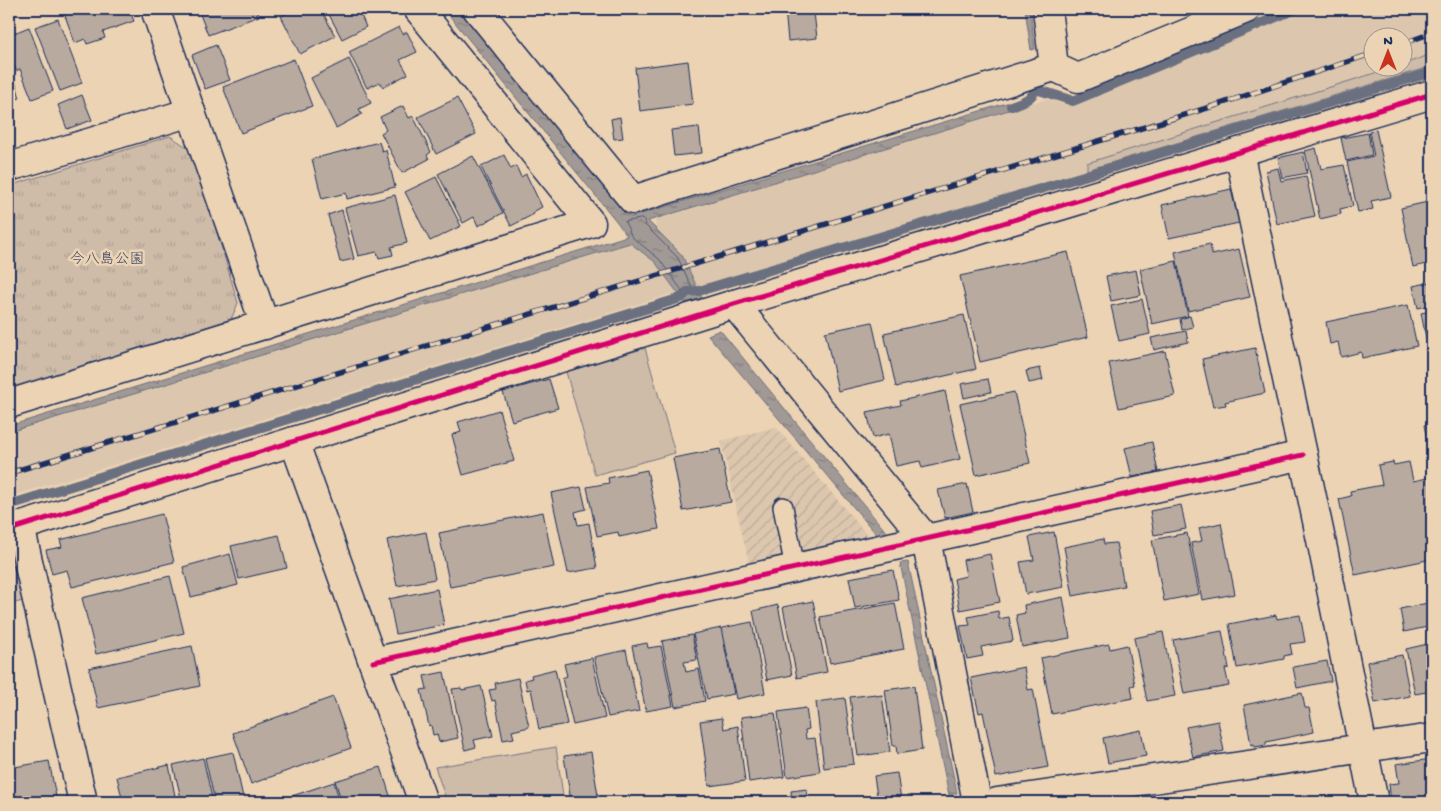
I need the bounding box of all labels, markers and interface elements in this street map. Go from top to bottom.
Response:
north arrow [1364,28,1414,78]
text: N [1383,33,1393,50]
park label: 今八島公園 [69,250,145,269]

